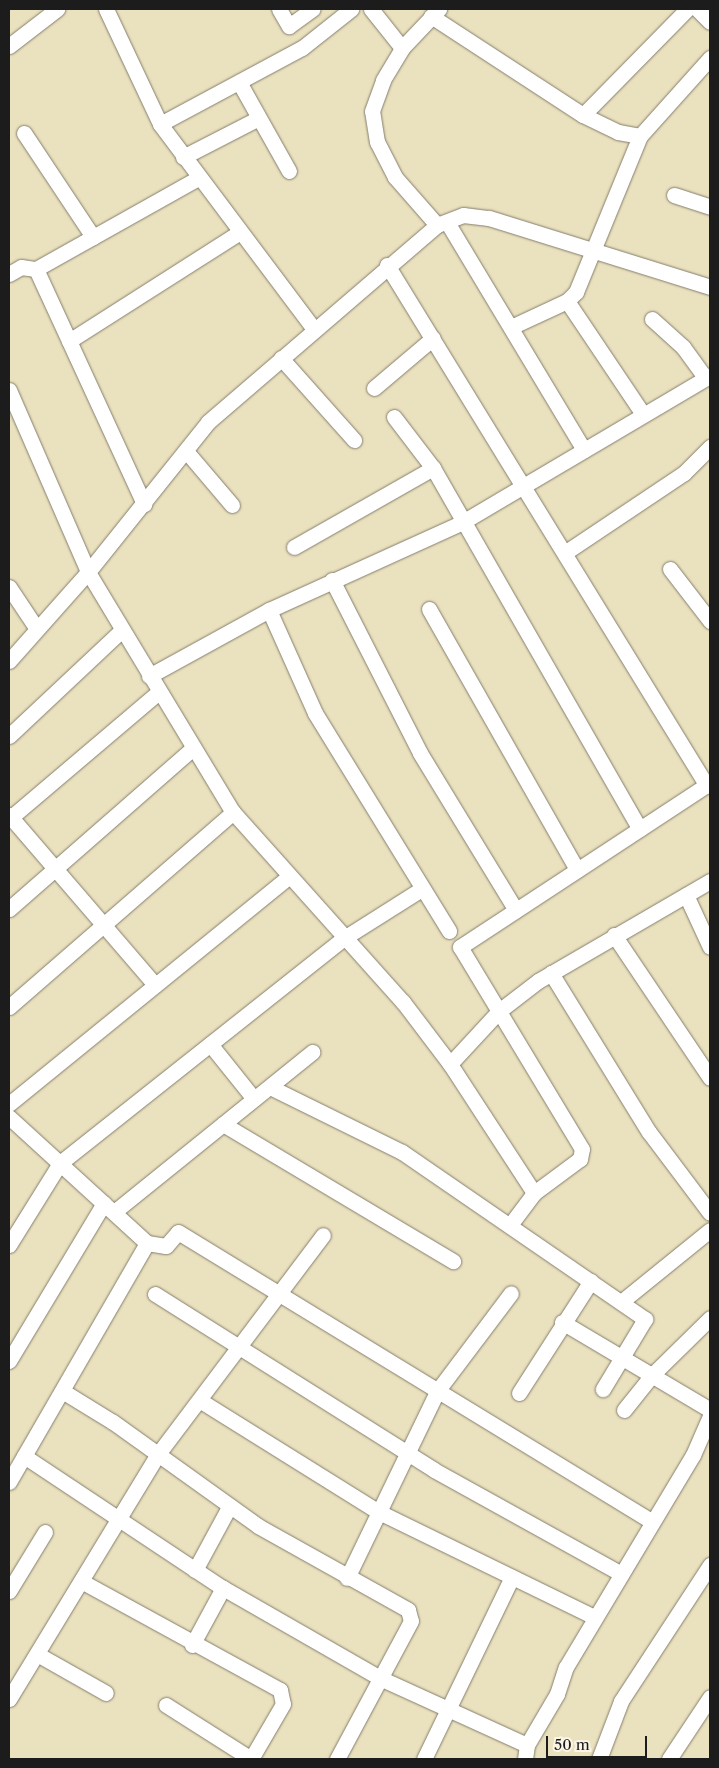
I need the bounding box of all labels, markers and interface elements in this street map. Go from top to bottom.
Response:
scale bar [549,1726,650,1758]
text: 50 m [554,1735,590,1754]

